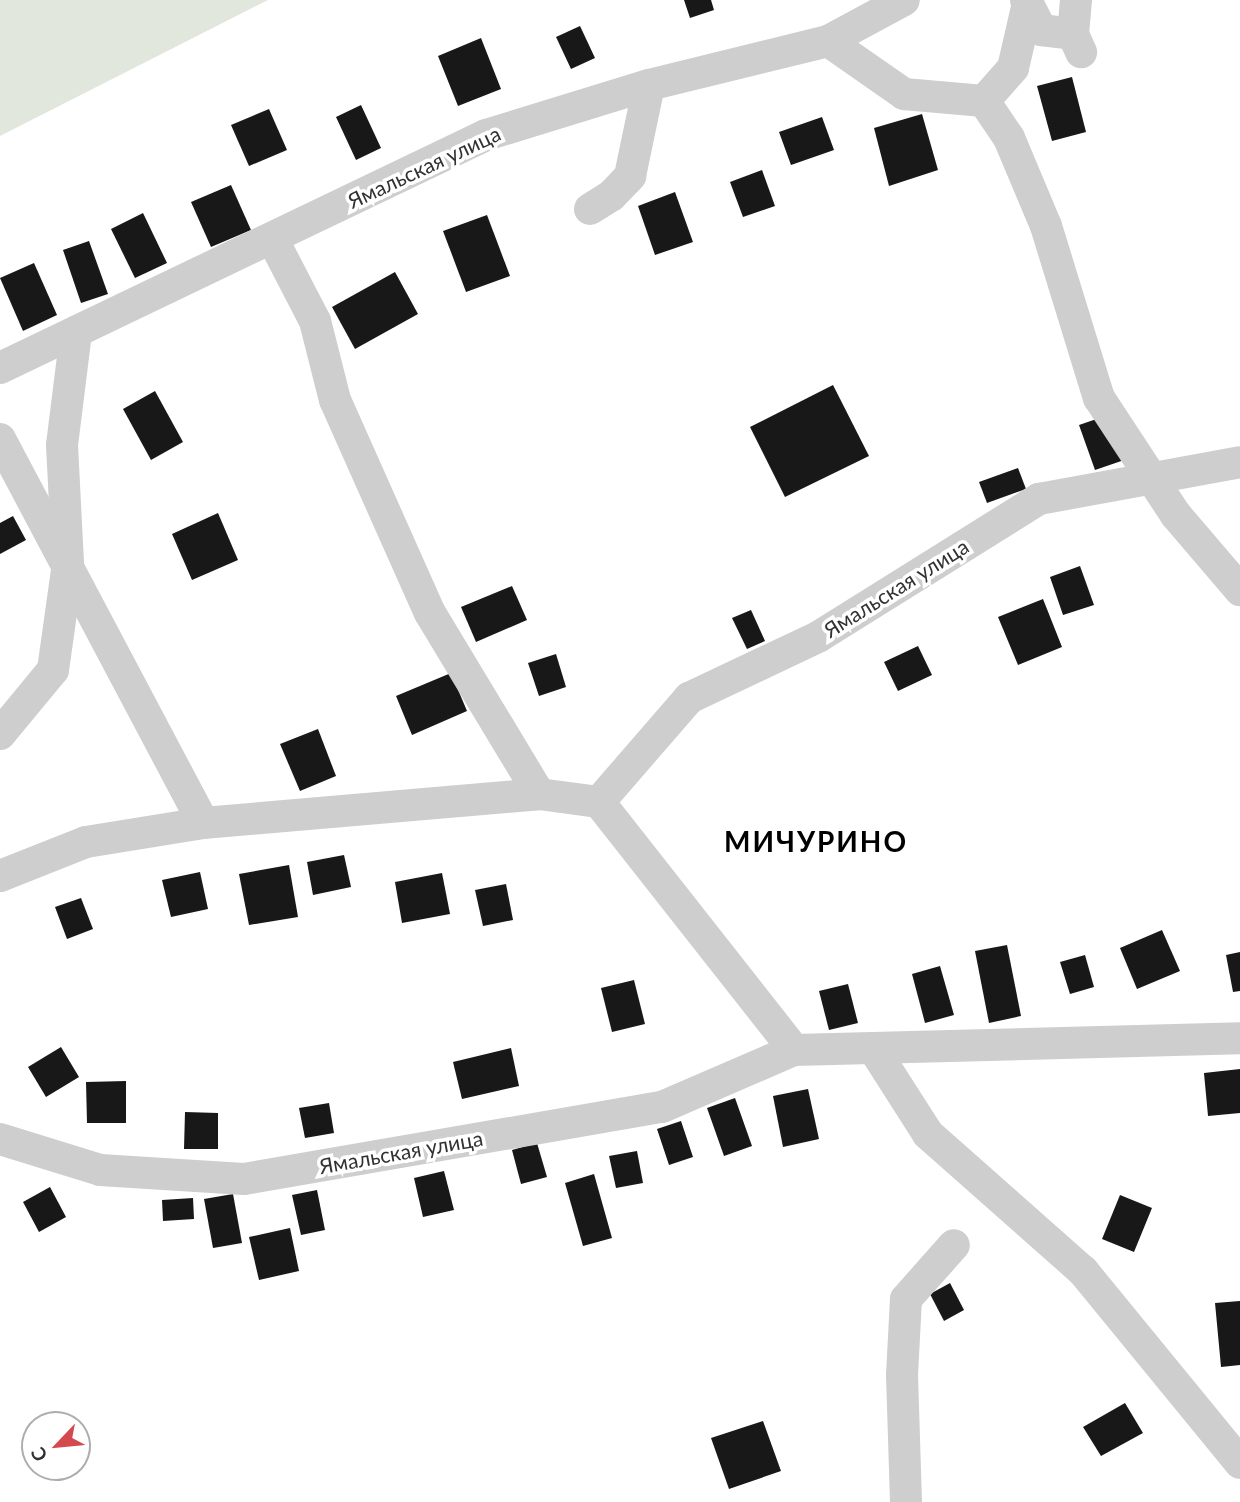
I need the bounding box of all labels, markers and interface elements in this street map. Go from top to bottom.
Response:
street label: Ямальская улица [344,121,504,213]
street label: Ямальская улица [819,533,973,643]
district label: МИЧУРИНО [725,824,907,858]
street label: Ямальская улица [317,1125,485,1179]
north arrow [21,1411,91,1481]
text: С [25,1444,52,1465]

